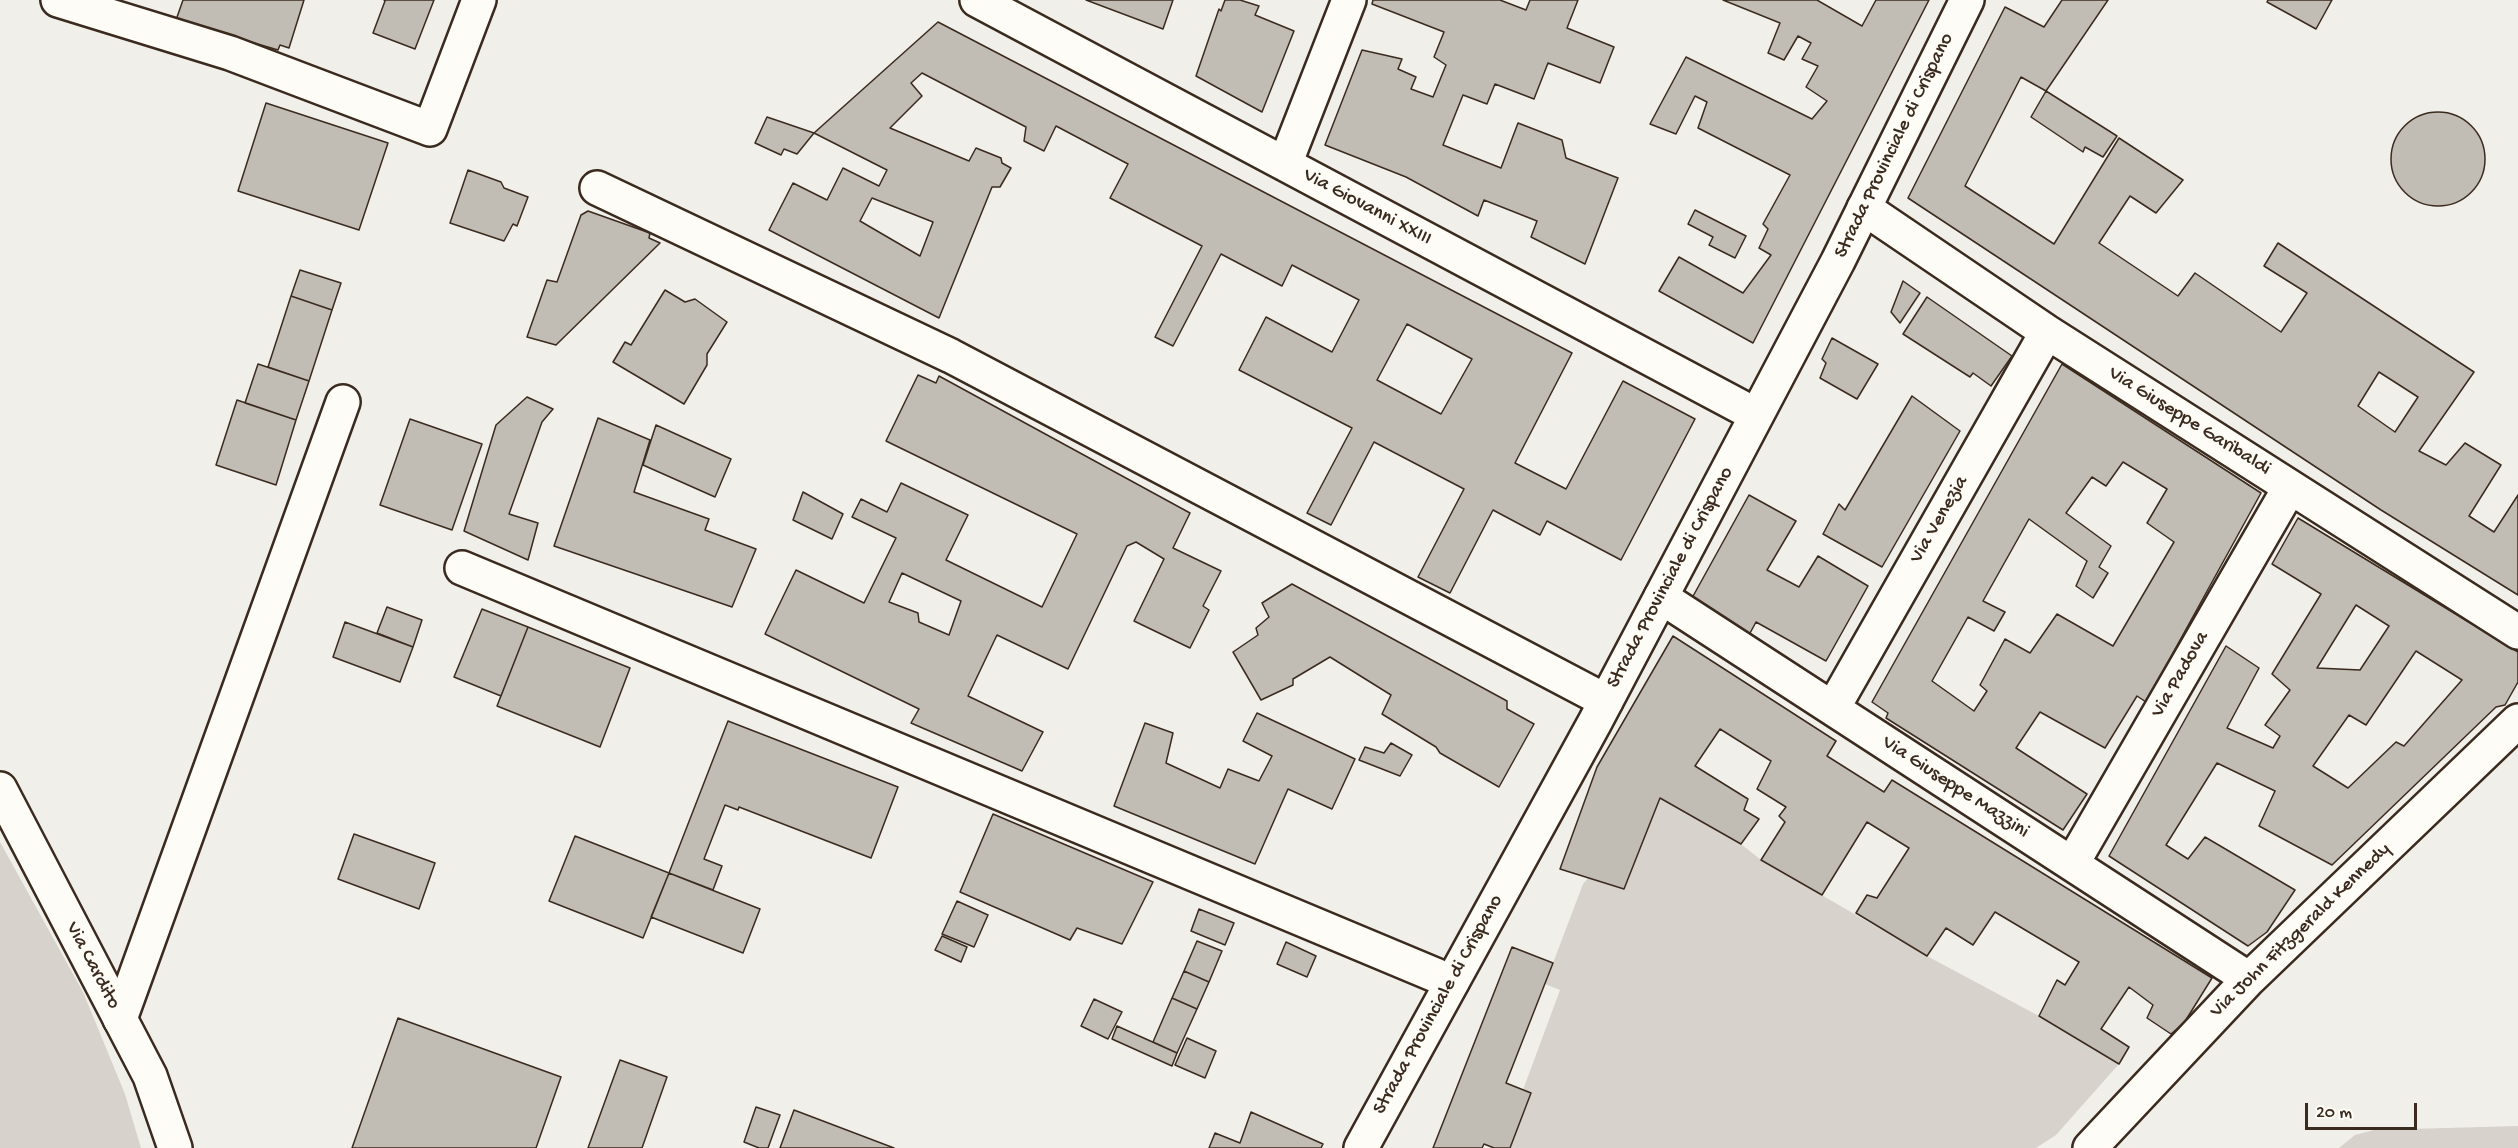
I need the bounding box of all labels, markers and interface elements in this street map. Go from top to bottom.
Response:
street label: Strada Provinciale di Crispano [1830,30,1960,262]
street label: Via Giovanni XXIII [1299,164,1435,252]
street label: Via Giuseppe Garibaldi [2103,362,2275,482]
street label: Strada Provinciale di Crispano [1602,463,1740,693]
street label: Via Venezia [1905,472,1975,568]
street label: Via Padova [2147,628,2215,722]
street label: Via Giuseppe Mazzini [1877,731,2033,845]
street label: Via John Fitzgerald Kennedy [2206,838,2396,1024]
street label: Strada Provinciale di Crispano [1369,891,1509,1119]
street label: Via Cardito [59,918,125,1014]
scale bar [2308,1091,2420,1129]
text: 20 m [2316,1103,2352,1124]

